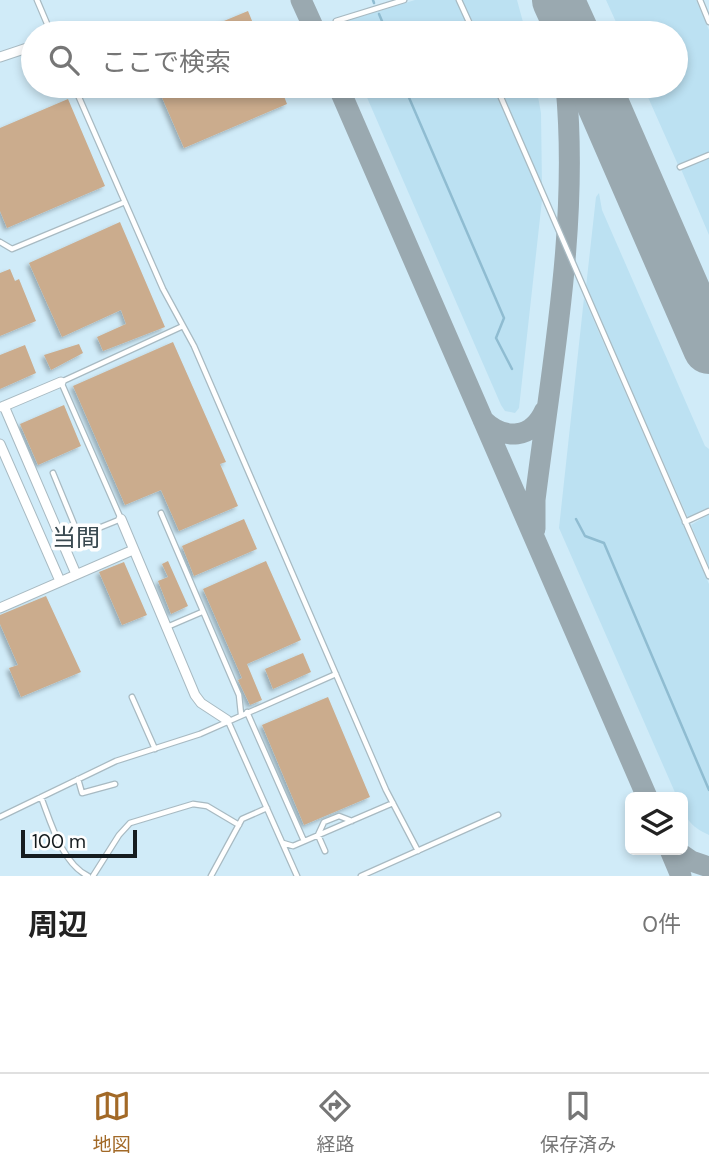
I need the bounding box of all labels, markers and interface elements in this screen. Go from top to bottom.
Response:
search box [21,21,688,98]
icon: search [45,41,83,79]
text: ここで検索 [101,45,231,79]
district label: 当間 [52,522,100,553]
map controls [625,792,688,855]
button: layers [625,792,688,855]
scale bar [21,827,136,859]
text: 100 m [32,829,86,854]
text: 周辺 [28,905,88,944]
text: 0件 [642,909,681,939]
tab: 地図 [93,1087,131,1157]
tab: 経路 [316,1087,354,1157]
tab: 保存済み [540,1087,616,1157]

